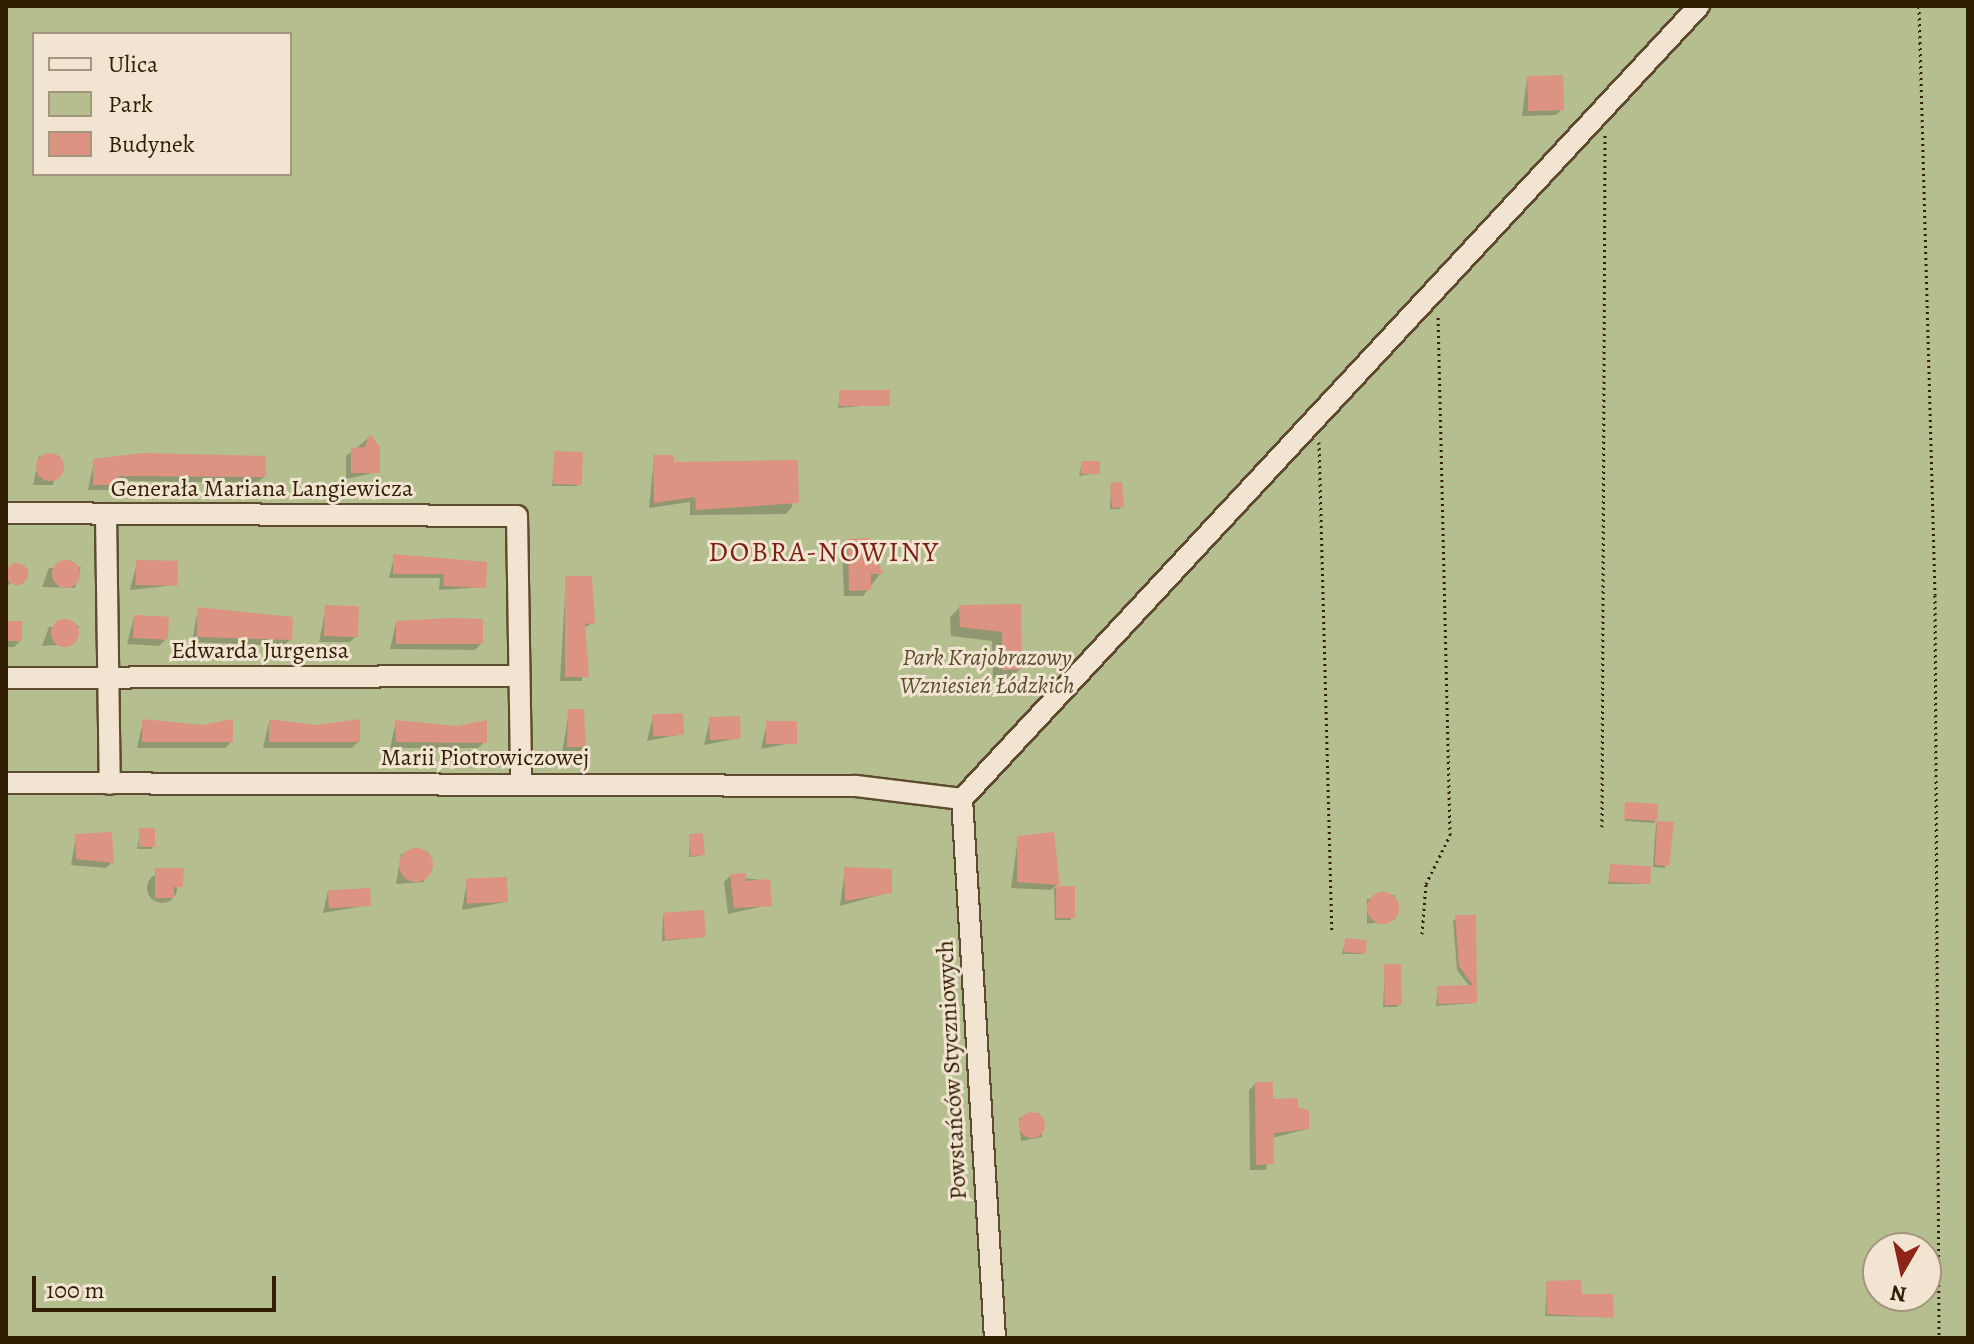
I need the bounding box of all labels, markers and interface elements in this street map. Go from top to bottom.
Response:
legend [32,32,292,176]
text: Ulica [108,48,158,80]
text: Park [108,88,153,120]
text: Budynek [108,128,195,160]
street label: Generała Mariana Langiewicza [111,475,413,503]
district label: DOBRA-NOWINY [708,535,940,569]
street label: Edwarda Jurgensa [171,637,349,665]
park label: Park Krajobrazowy Wzniesień Łódzkich [899,644,1075,700]
street label: Marii Piotrowiczowej [381,744,589,772]
street label: Powstańców Styczniowych [931,940,973,1200]
north arrow [1862,1232,1942,1312]
scale bar [36,1260,280,1310]
text: 100 m [46,1274,105,1306]
text: N [1888,1278,1909,1310]

